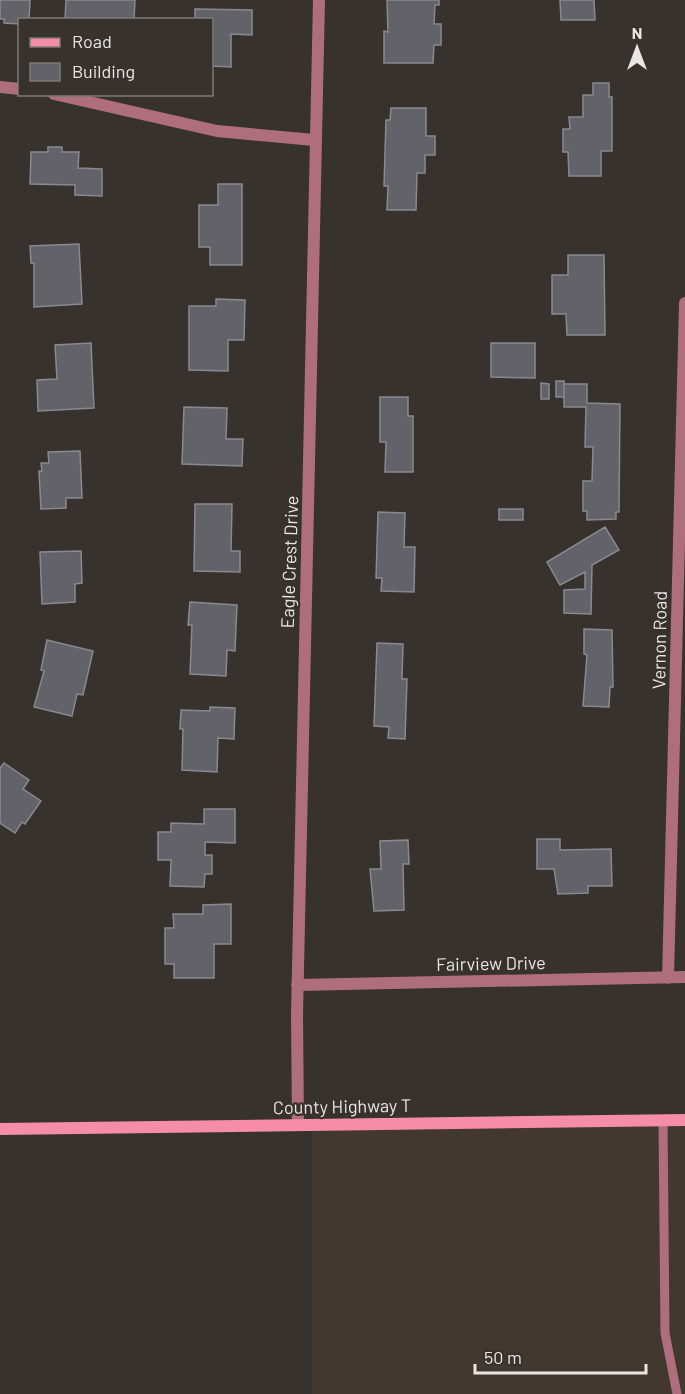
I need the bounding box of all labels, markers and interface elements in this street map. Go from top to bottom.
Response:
legend [18,18,213,96]
north arrow [607,18,667,78]
text: N [632,23,642,42]
text: Road [72,30,112,52]
text: Building [72,60,135,82]
street label: Eagle Crest Drive [276,495,302,629]
street label: Vernon Road [647,591,671,689]
street label: Fairview Drive [436,951,546,975]
street label: County Highway T [273,1094,411,1118]
scale bar [475,1337,646,1375]
text: 50 m [484,1346,522,1368]

